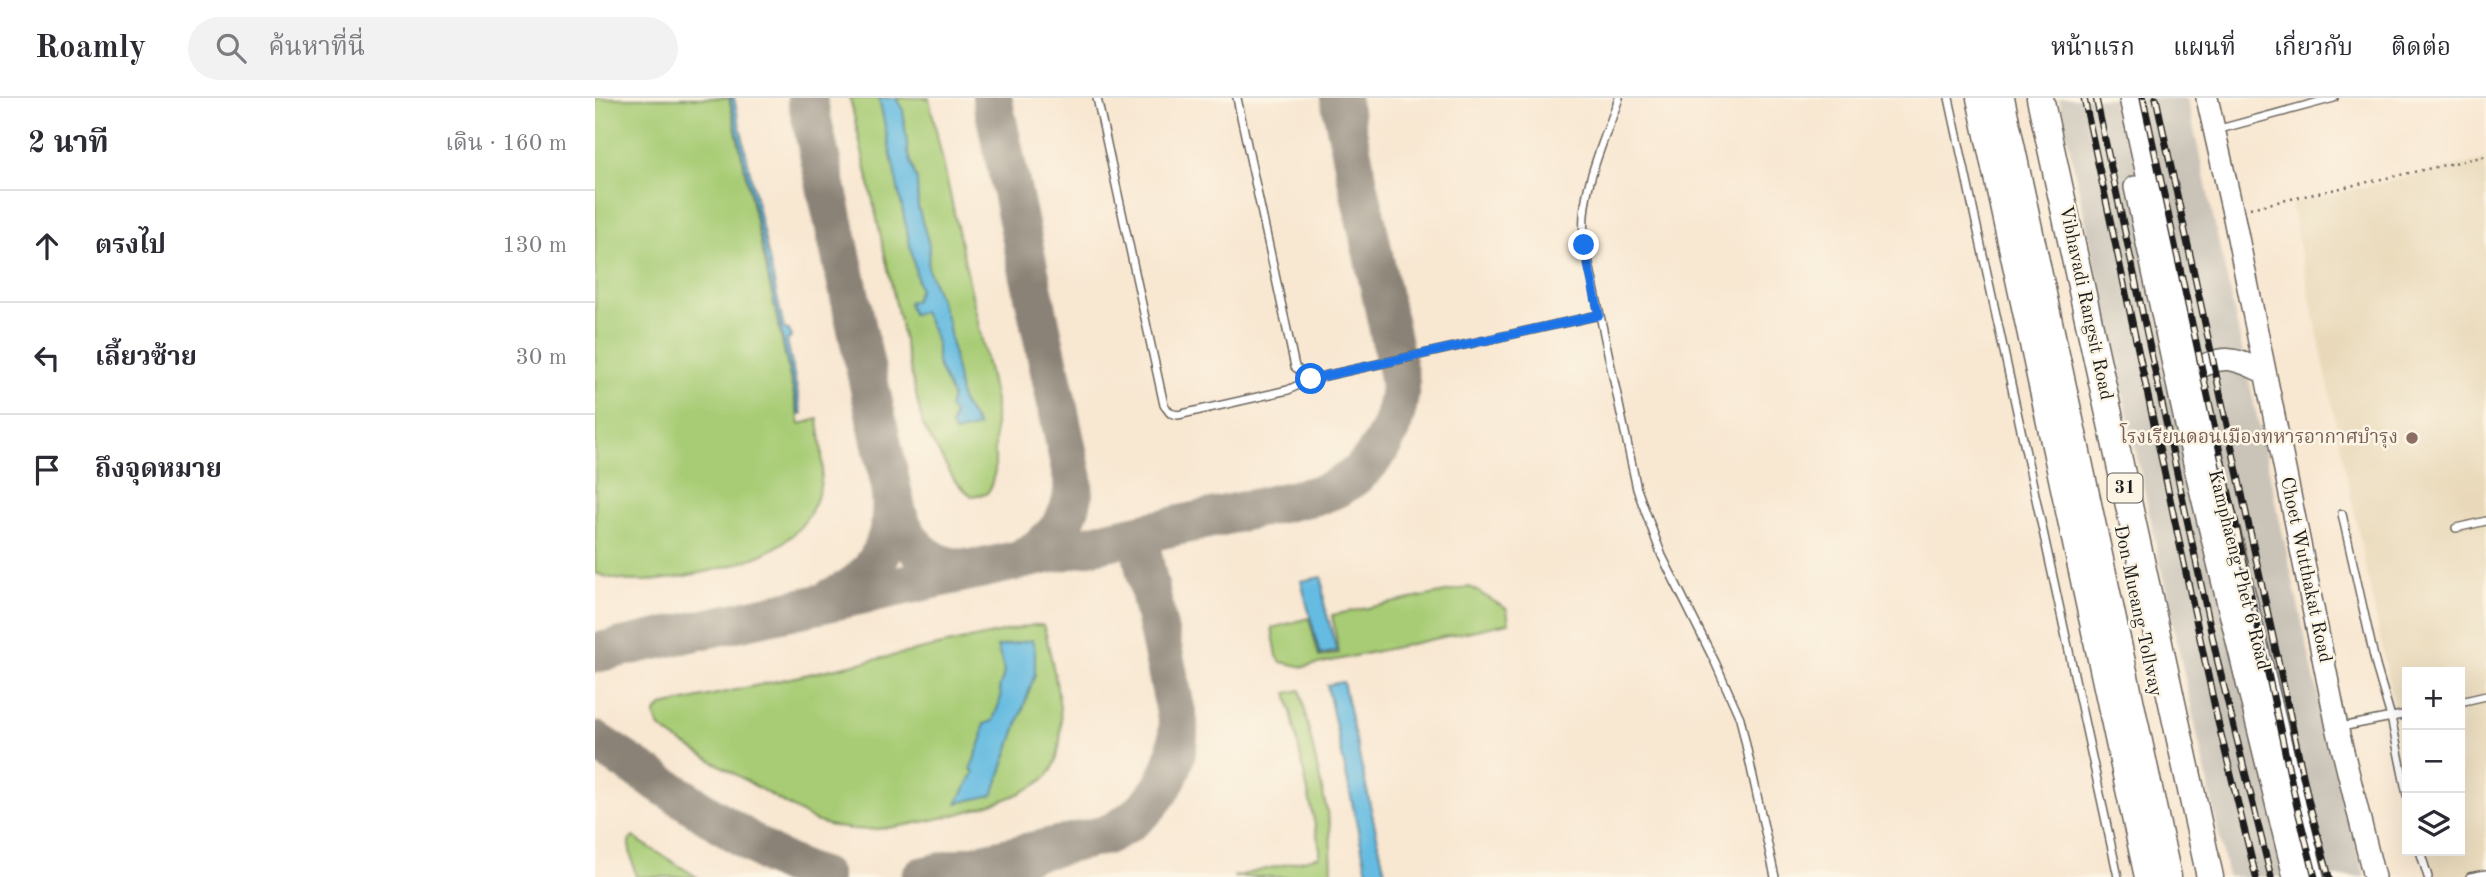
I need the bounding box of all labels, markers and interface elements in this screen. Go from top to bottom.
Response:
search box [188,17,678,80]
icon: search [212,29,250,67]
text: Roamly [35,32,146,65]
text: ค้นหาที่นี่ [268,35,365,61]
text: หน้าแรก [2051,37,2135,61]
text: แผนที่ [2173,37,2236,61]
text: เกี่ยวกับ [2274,37,2353,61]
text: ติดต่อ [2391,37,2451,61]
text: 2 นาที [28,129,109,159]
text: เดิน · 160 m [445,132,567,155]
street label: Vibhavadi Rangsit Road [2055,204,2115,402]
icon: ahead [28,227,66,265]
route end [1568,229,1599,260]
text: ตรงไป [95,233,166,259]
text: 130 m [502,234,567,257]
icon: left [28,339,66,377]
text: เลี้ยวซ้าย [95,345,197,371]
text: 30 m [516,346,567,369]
route start [1295,363,1326,394]
place label: โรงเรียนดอนเมืองทหารอากาศบำรุง [2119,422,2398,449]
marker: โรงเรียนดอนเมืองทหารอากาศบำรุง [2404,430,2420,446]
icon: arrive [28,451,66,489]
text: ถึงจุดหมาย [95,457,222,483]
street label: Kamphaeng Phet 6 Road [2204,468,2272,672]
road number: 31 [2107,474,2143,502]
street label: Choet Wutthakat Road [2276,475,2334,665]
street label: Don Mueang Tollway [2110,523,2164,699]
map controls [2402,667,2465,856]
button: + [2402,667,2465,730]
button: − [2402,730,2465,793]
button: layers [2402,793,2465,856]

